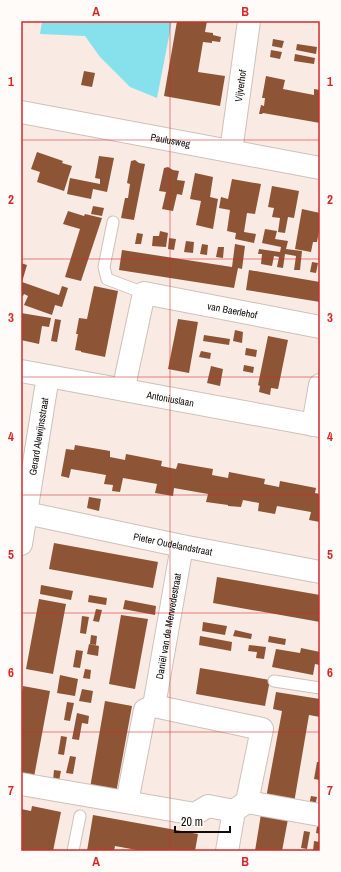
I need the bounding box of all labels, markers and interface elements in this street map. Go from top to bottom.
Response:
text: A [92,3,100,20]
text: B [241,3,249,20]
street label: Vijverhof [231,68,249,102]
text: 1 [8,73,14,90]
text: 1 [327,73,333,90]
street label: Paulusweg [149,130,192,150]
text: 2 [8,191,14,208]
text: 2 [327,191,333,208]
street label: van Baerlehof [206,299,259,321]
text: 3 [8,309,14,326]
text: 3 [327,309,333,326]
street label: Antoniuslaan [145,388,195,409]
street label: Gerard Alewijnsstraat [26,396,51,476]
text: 4 [8,428,14,445]
text: 4 [327,428,333,445]
street label: Pieter Oudelandstraat [132,529,214,558]
text: 5 [8,546,14,563]
text: 5 [327,546,333,563]
street label: Daniël van de Merwedestraat [152,572,184,680]
text: 6 [8,664,14,681]
text: 6 [327,664,333,681]
text: 7 [8,782,14,799]
text: 7 [327,782,333,799]
scale bar [175,808,230,834]
text: 20 m [181,814,203,830]
text: A [92,853,100,870]
text: B [241,853,249,870]

